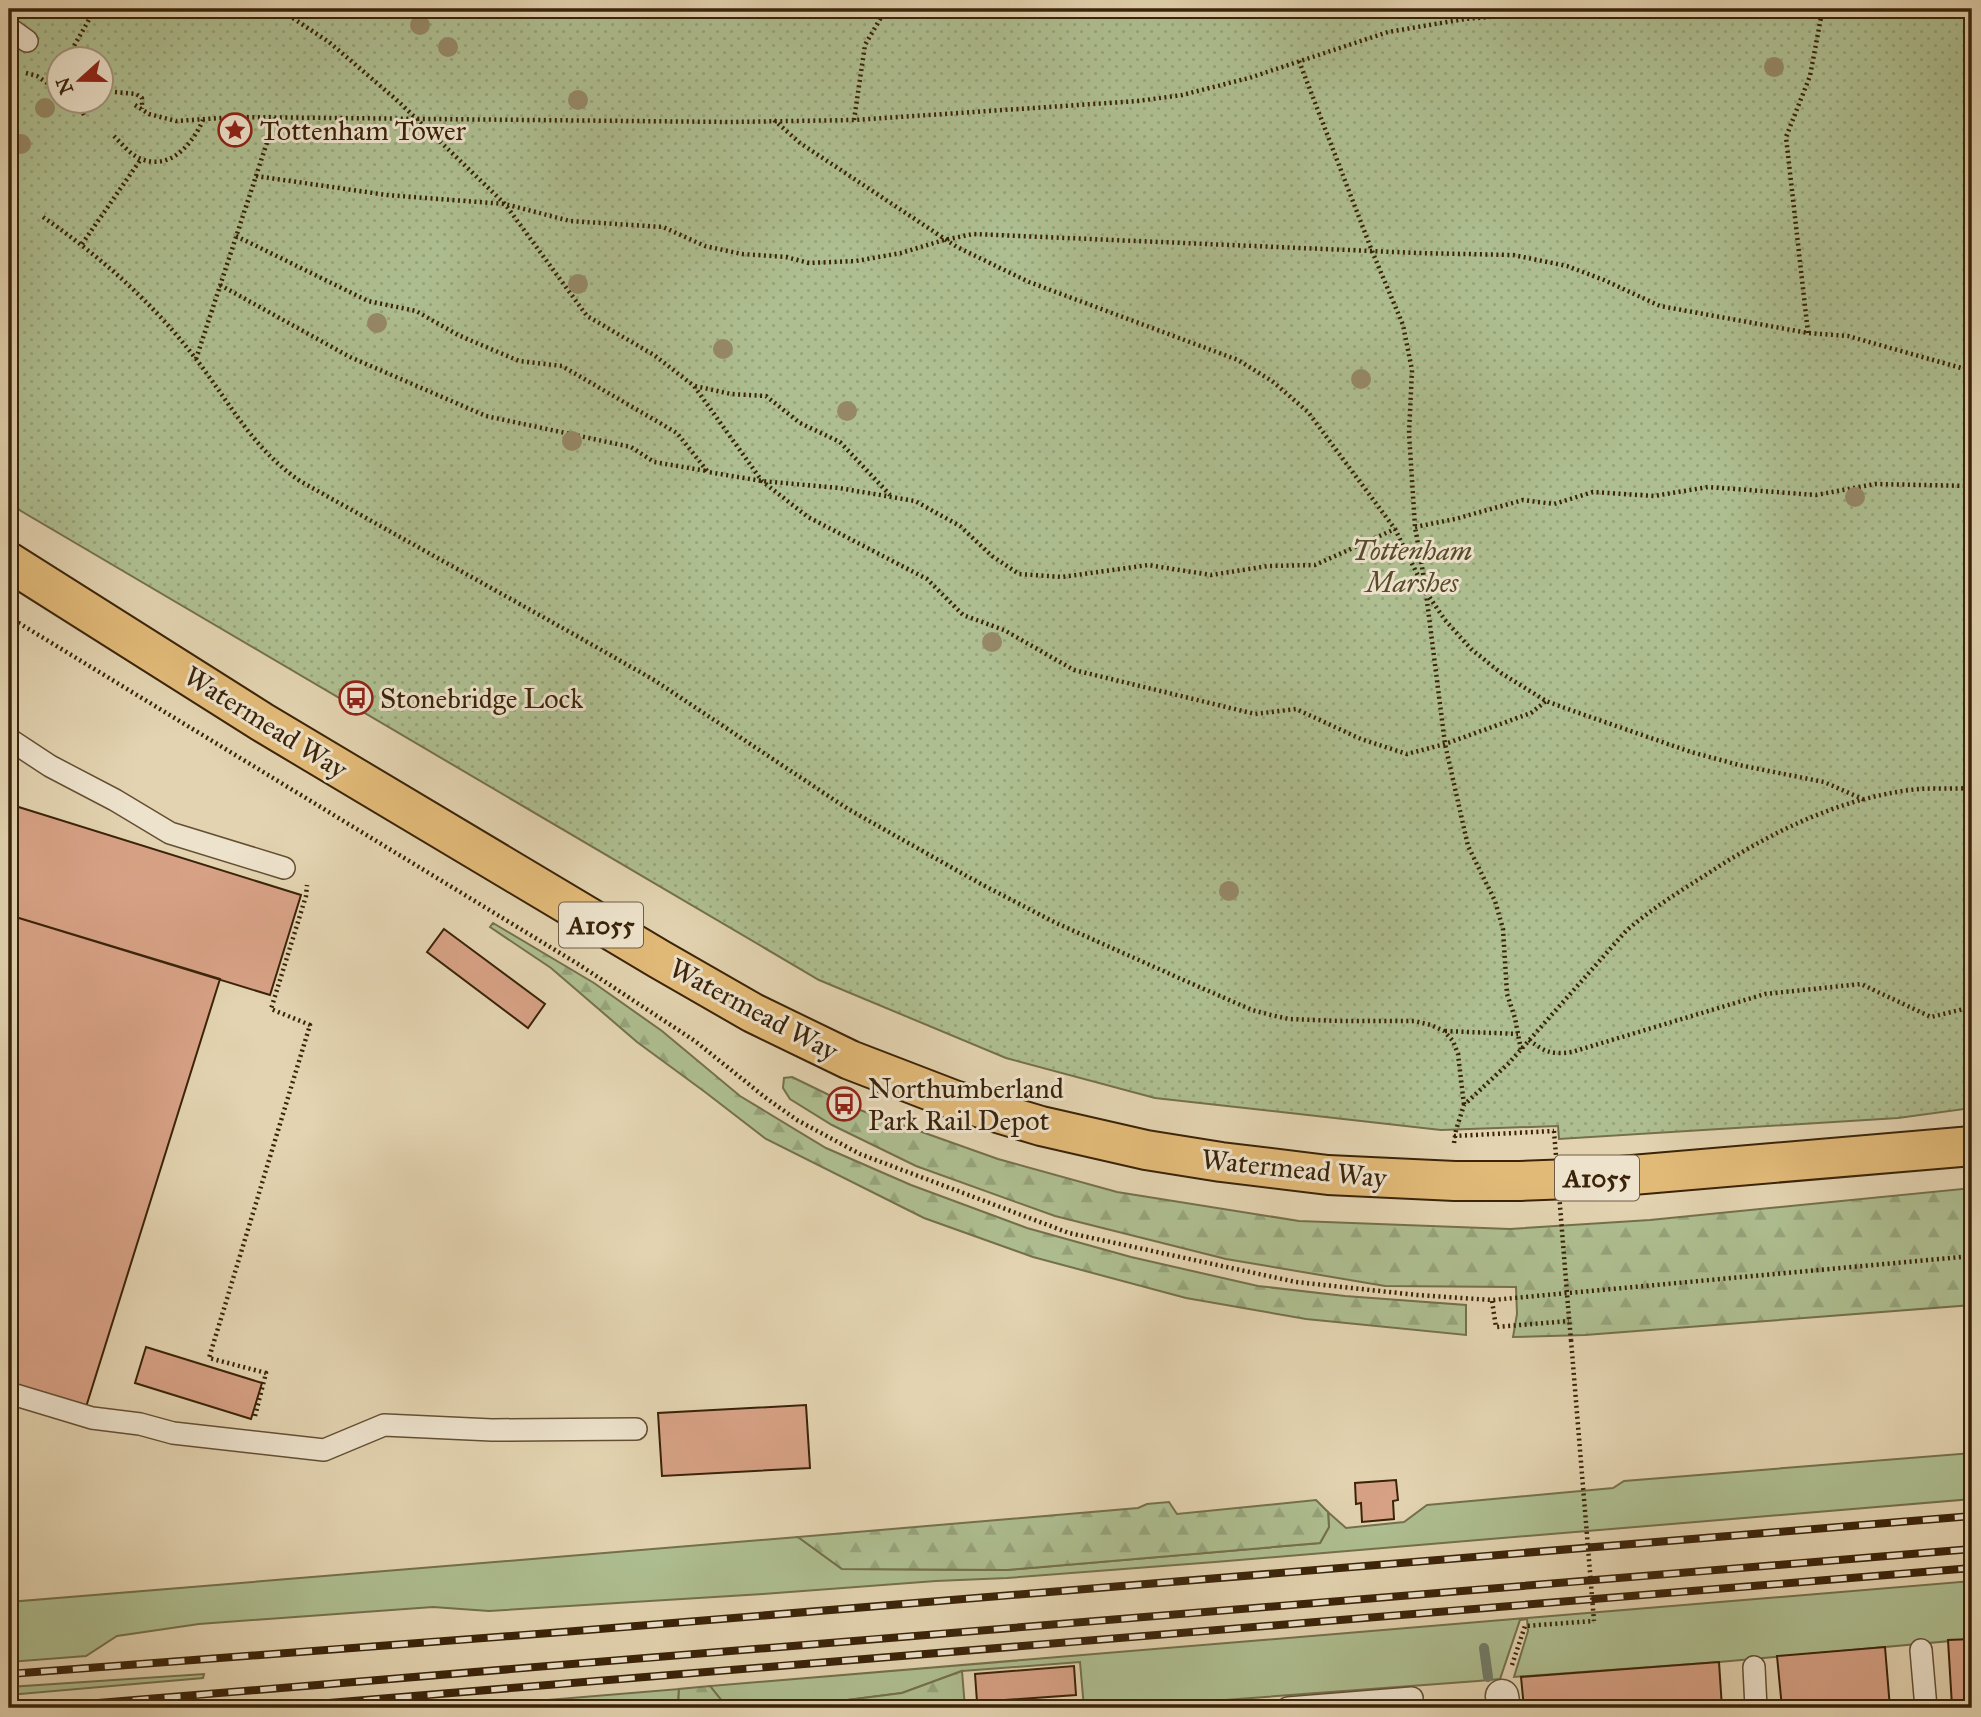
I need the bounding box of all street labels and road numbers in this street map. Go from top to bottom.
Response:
street label: Watermead Way [178,658,355,787]
road number: A1055 [559,902,643,948]
street label: Watermead Way [663,950,845,1069]
street label: Watermead Way [1200,1141,1389,1196]
road number: A1055 [1555,1156,1639,1200]

